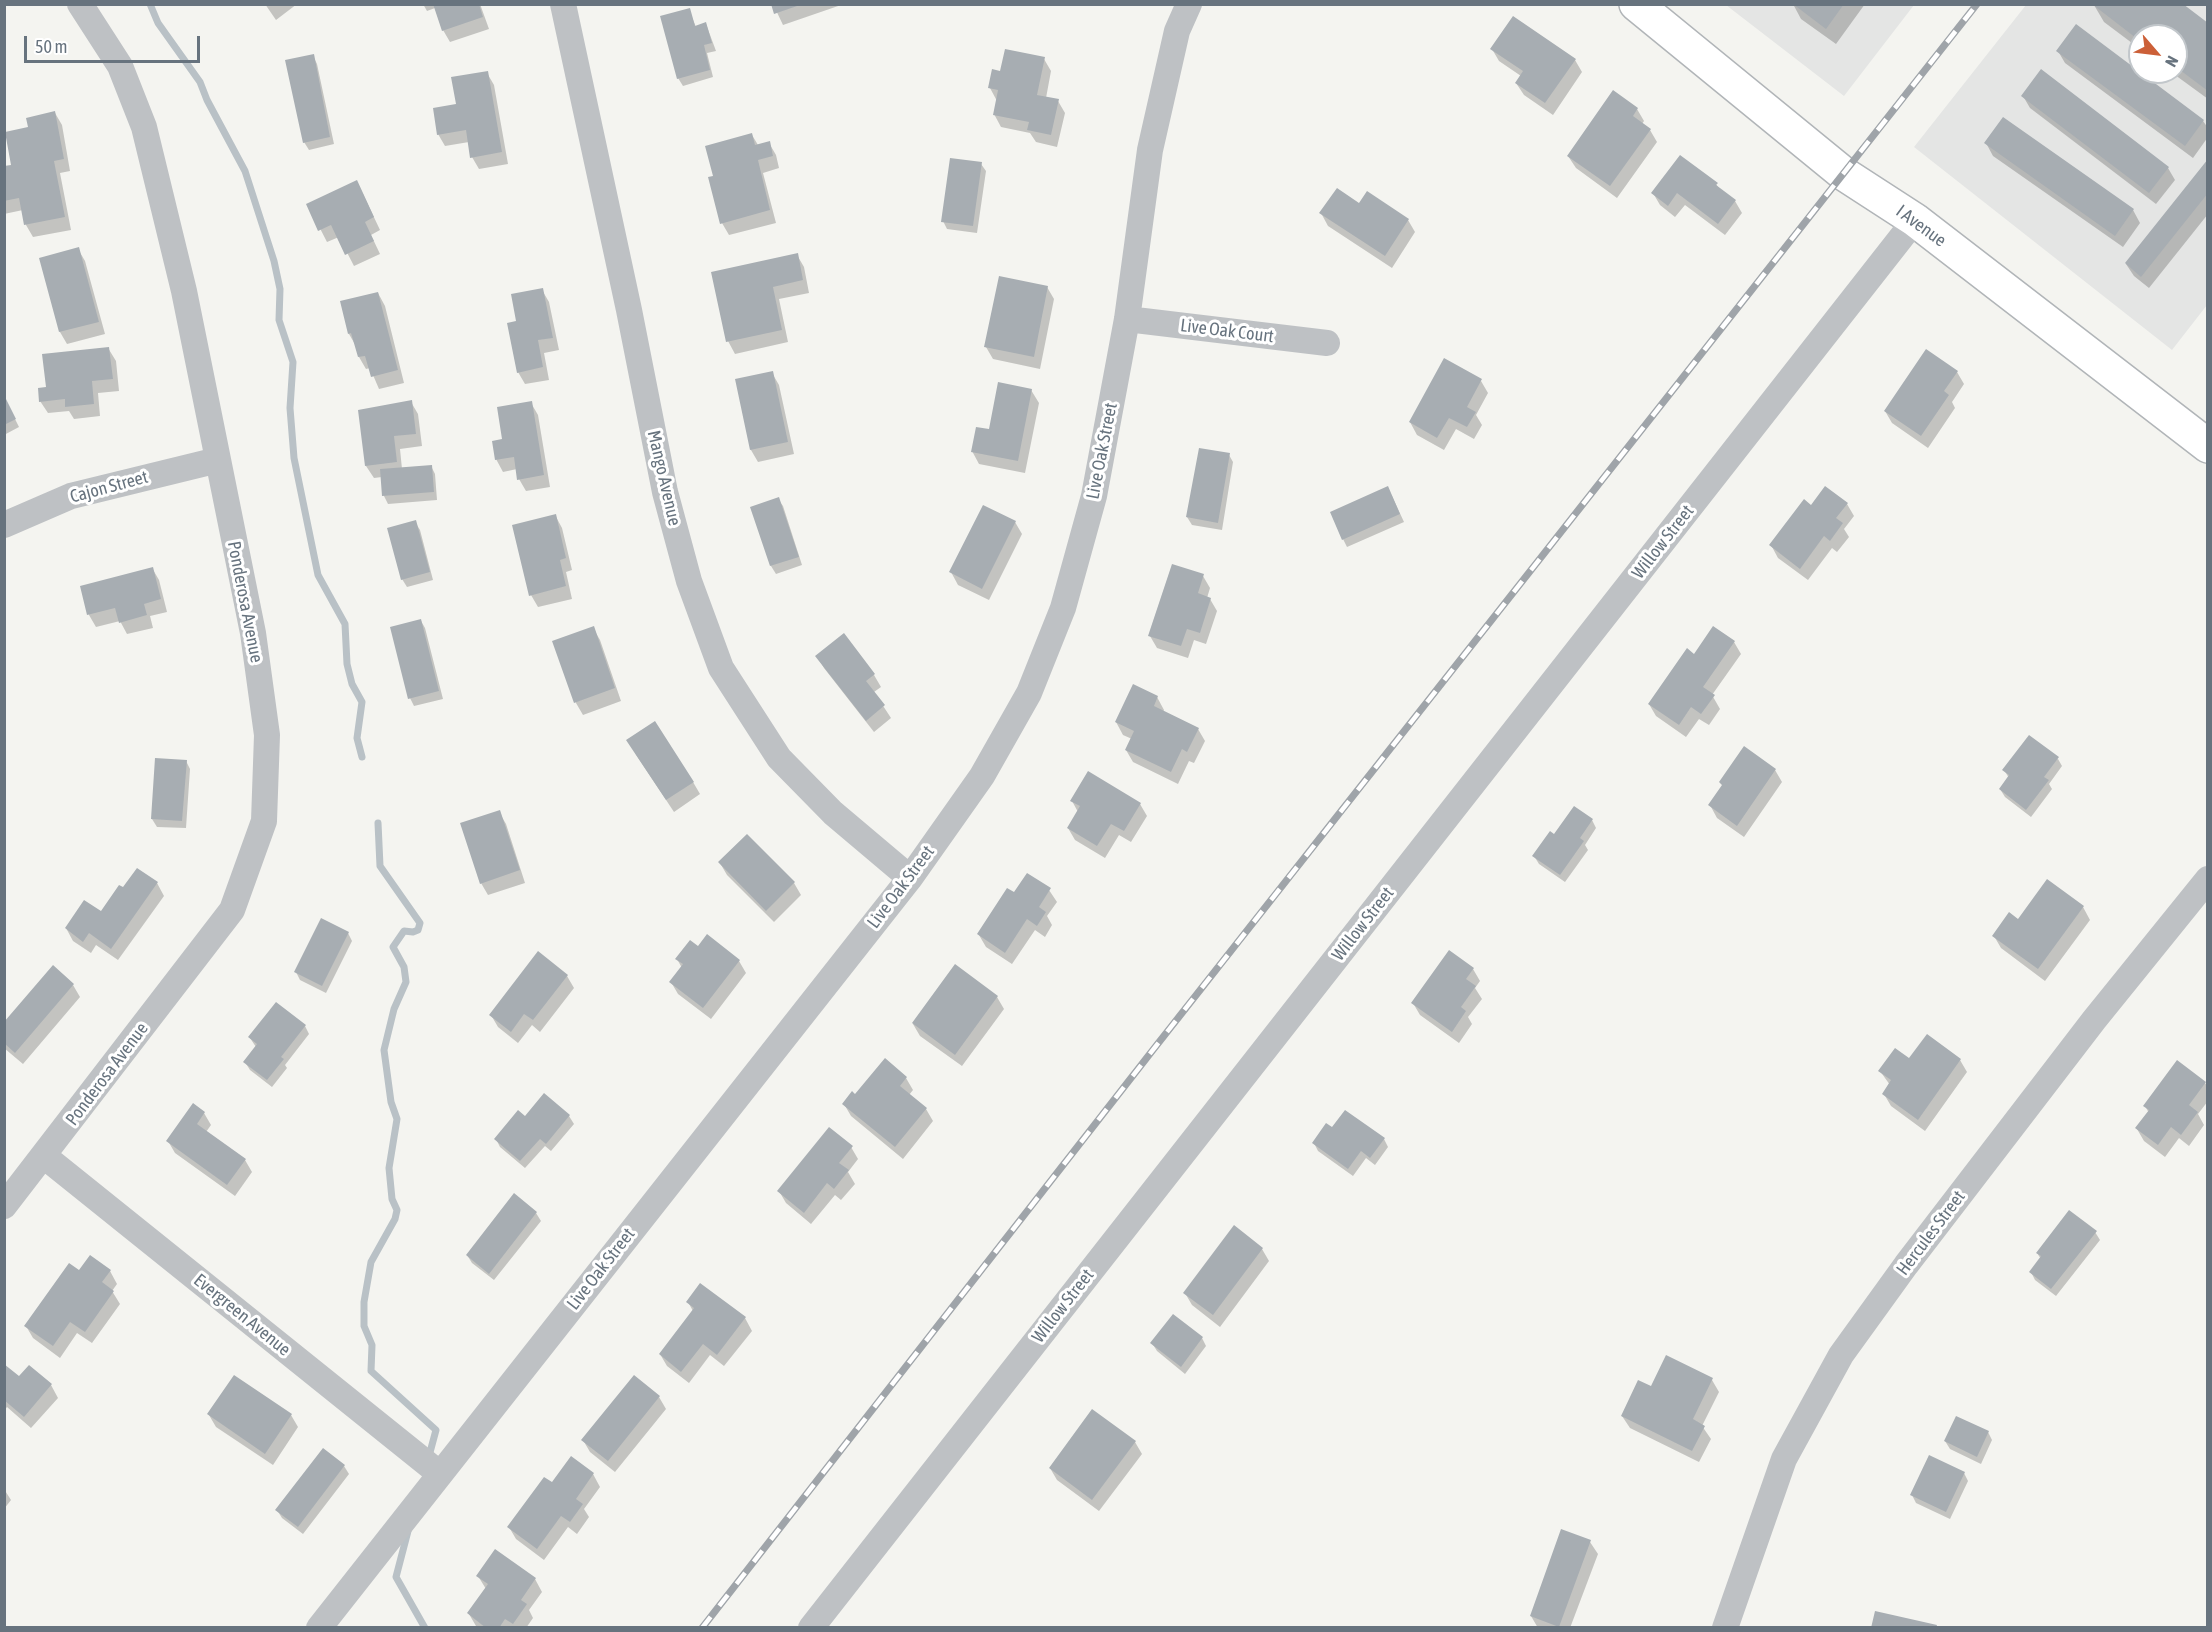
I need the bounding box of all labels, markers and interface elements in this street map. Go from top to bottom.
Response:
scale bar [27,24,202,62]
north arrow [2128,24,2188,84]
text: 50 m [35,36,67,57]
text: N [2162,53,2182,70]
street label: I Avenue [1892,201,1950,251]
street label: Live Oak Court [1179,315,1275,347]
street label: Live Oak Street [1082,401,1122,501]
street label: Mango Avenue [643,428,685,528]
street label: Cajon Street [68,466,150,508]
street label: Willow Street [1628,501,1698,583]
street label: Ponderosa Avenue [223,539,267,665]
street label: Live Oak Street [863,841,939,933]
street label: Willow Street [1328,883,1398,965]
street label: Ponderosa Avenue [61,1018,153,1130]
street label: Hercules Street [1892,1186,1970,1280]
street label: Live Oak Street [562,1224,640,1314]
street label: Willow Street [1028,1265,1098,1347]
street label: Evergreen Avenue [189,1269,295,1361]

